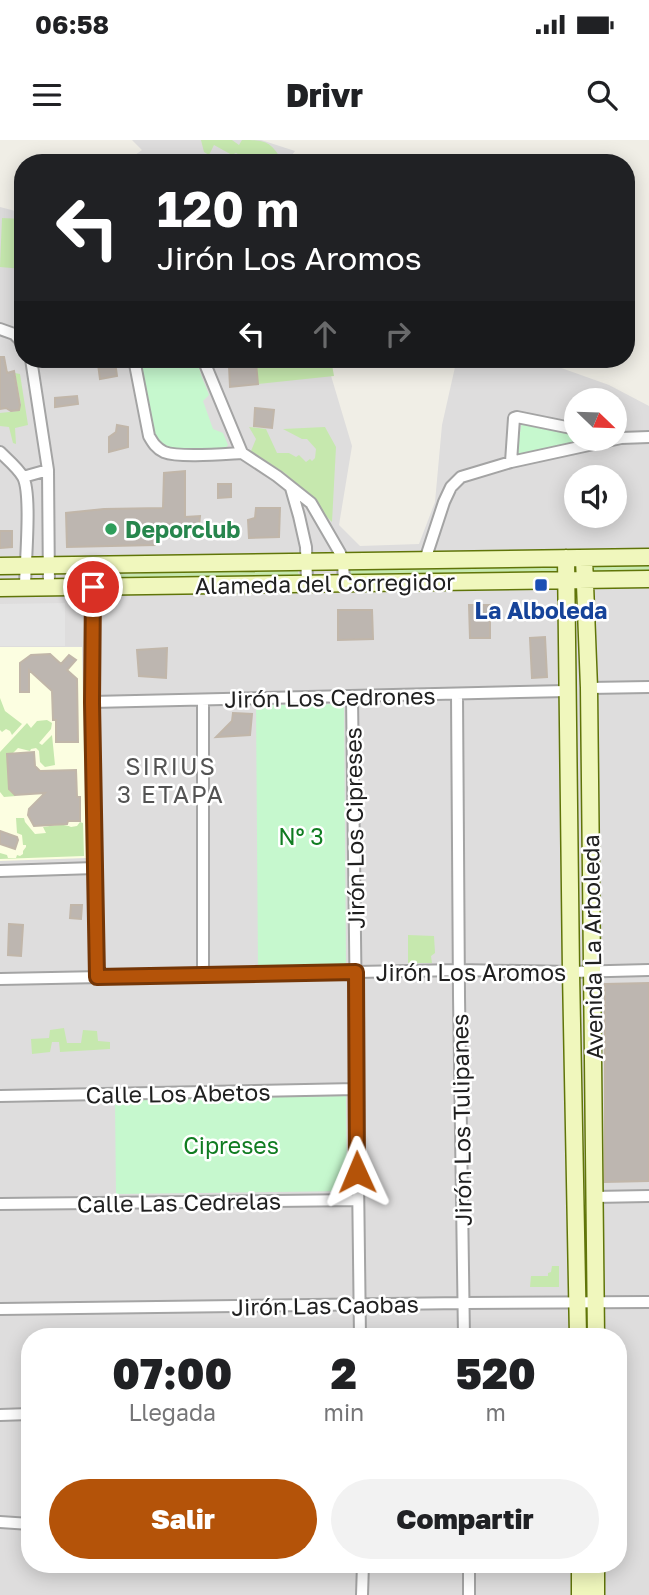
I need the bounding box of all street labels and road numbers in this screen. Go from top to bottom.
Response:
street label: Alameda del Corregidor [195,567,455,599]
street label: Jirón Los Cedrones [224,681,436,713]
street label: Jirón Los Cipreses [338,727,370,929]
street label: Avenida La Arboleda [576,834,608,1060]
street label: Jirón Los Aromos [376,958,566,986]
street label: Jirón Los Tulipanes [445,1014,477,1226]
street label: Calle Los Abetos [85,1077,271,1109]
street label: Calle Las Cedrelas [77,1186,281,1218]
street label: Jirón Las Caobas [231,1289,419,1321]

